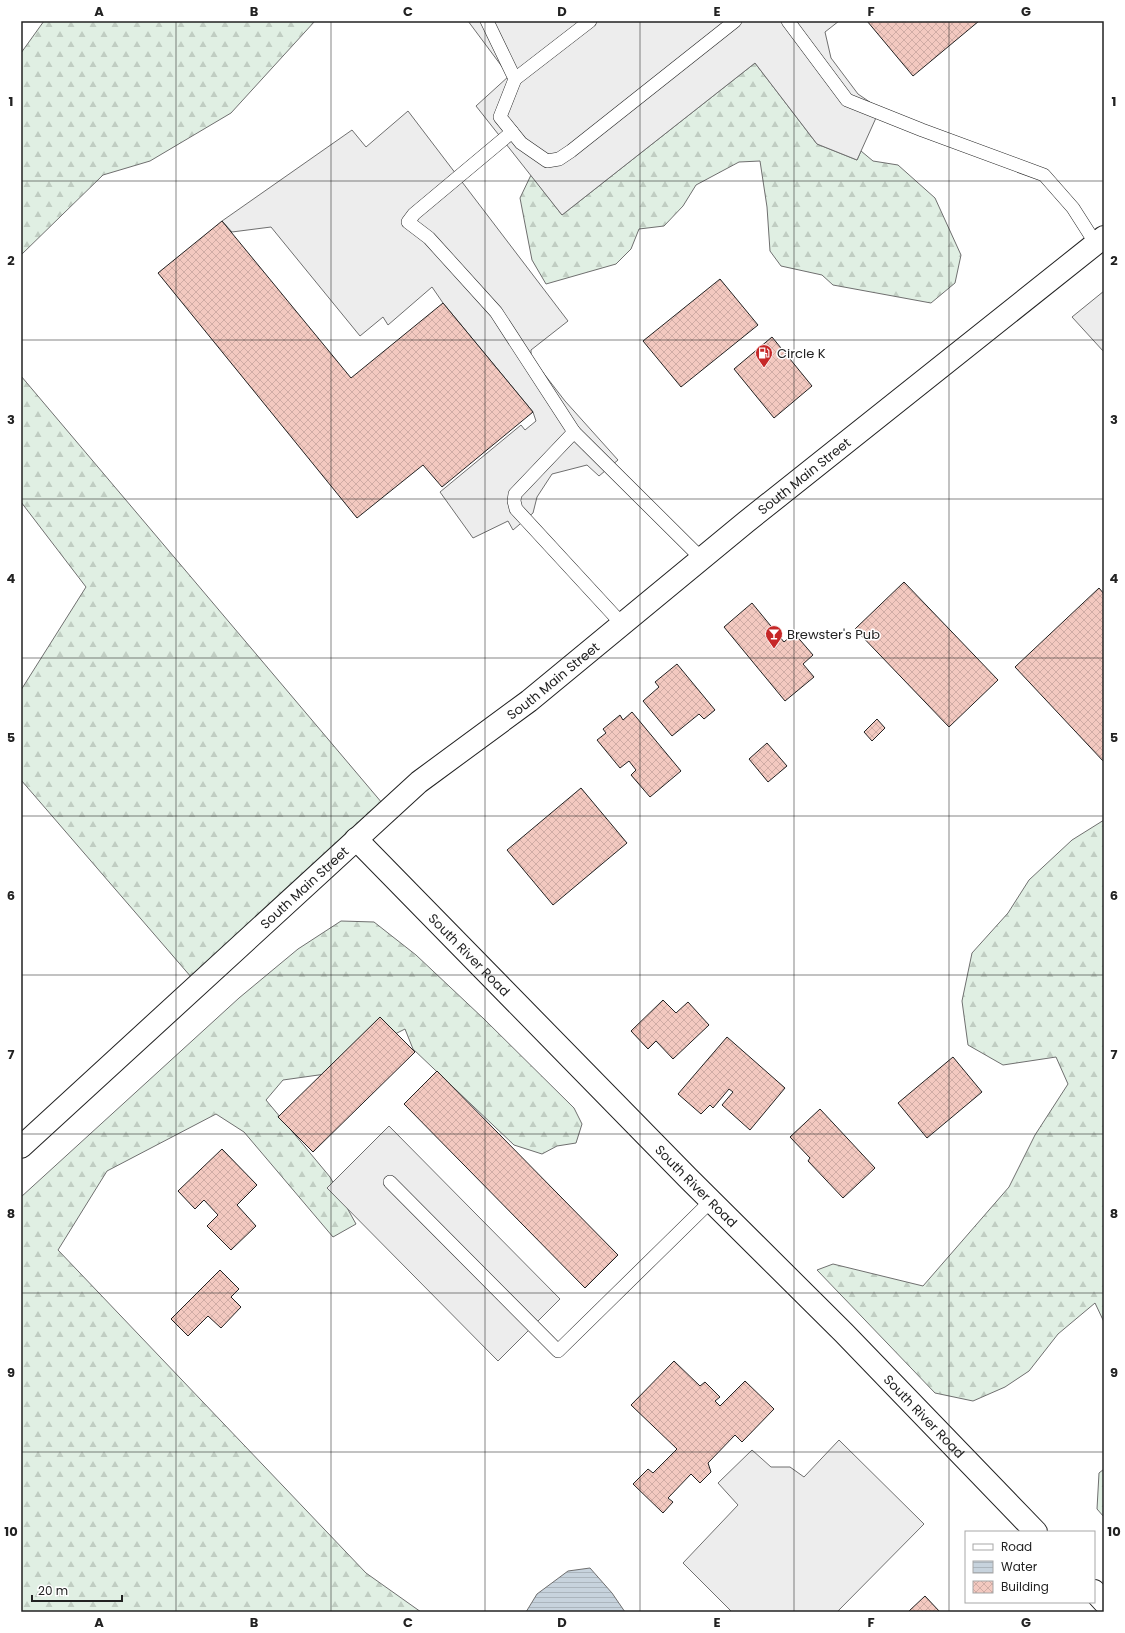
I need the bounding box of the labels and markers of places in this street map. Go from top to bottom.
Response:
fuel station icon: Circle K [754,343,774,368]
place label: Circle K [777,344,826,363]
bar icon: Brewster's Pub [764,624,784,649]
place label: Brewster's Pub [787,625,880,644]

